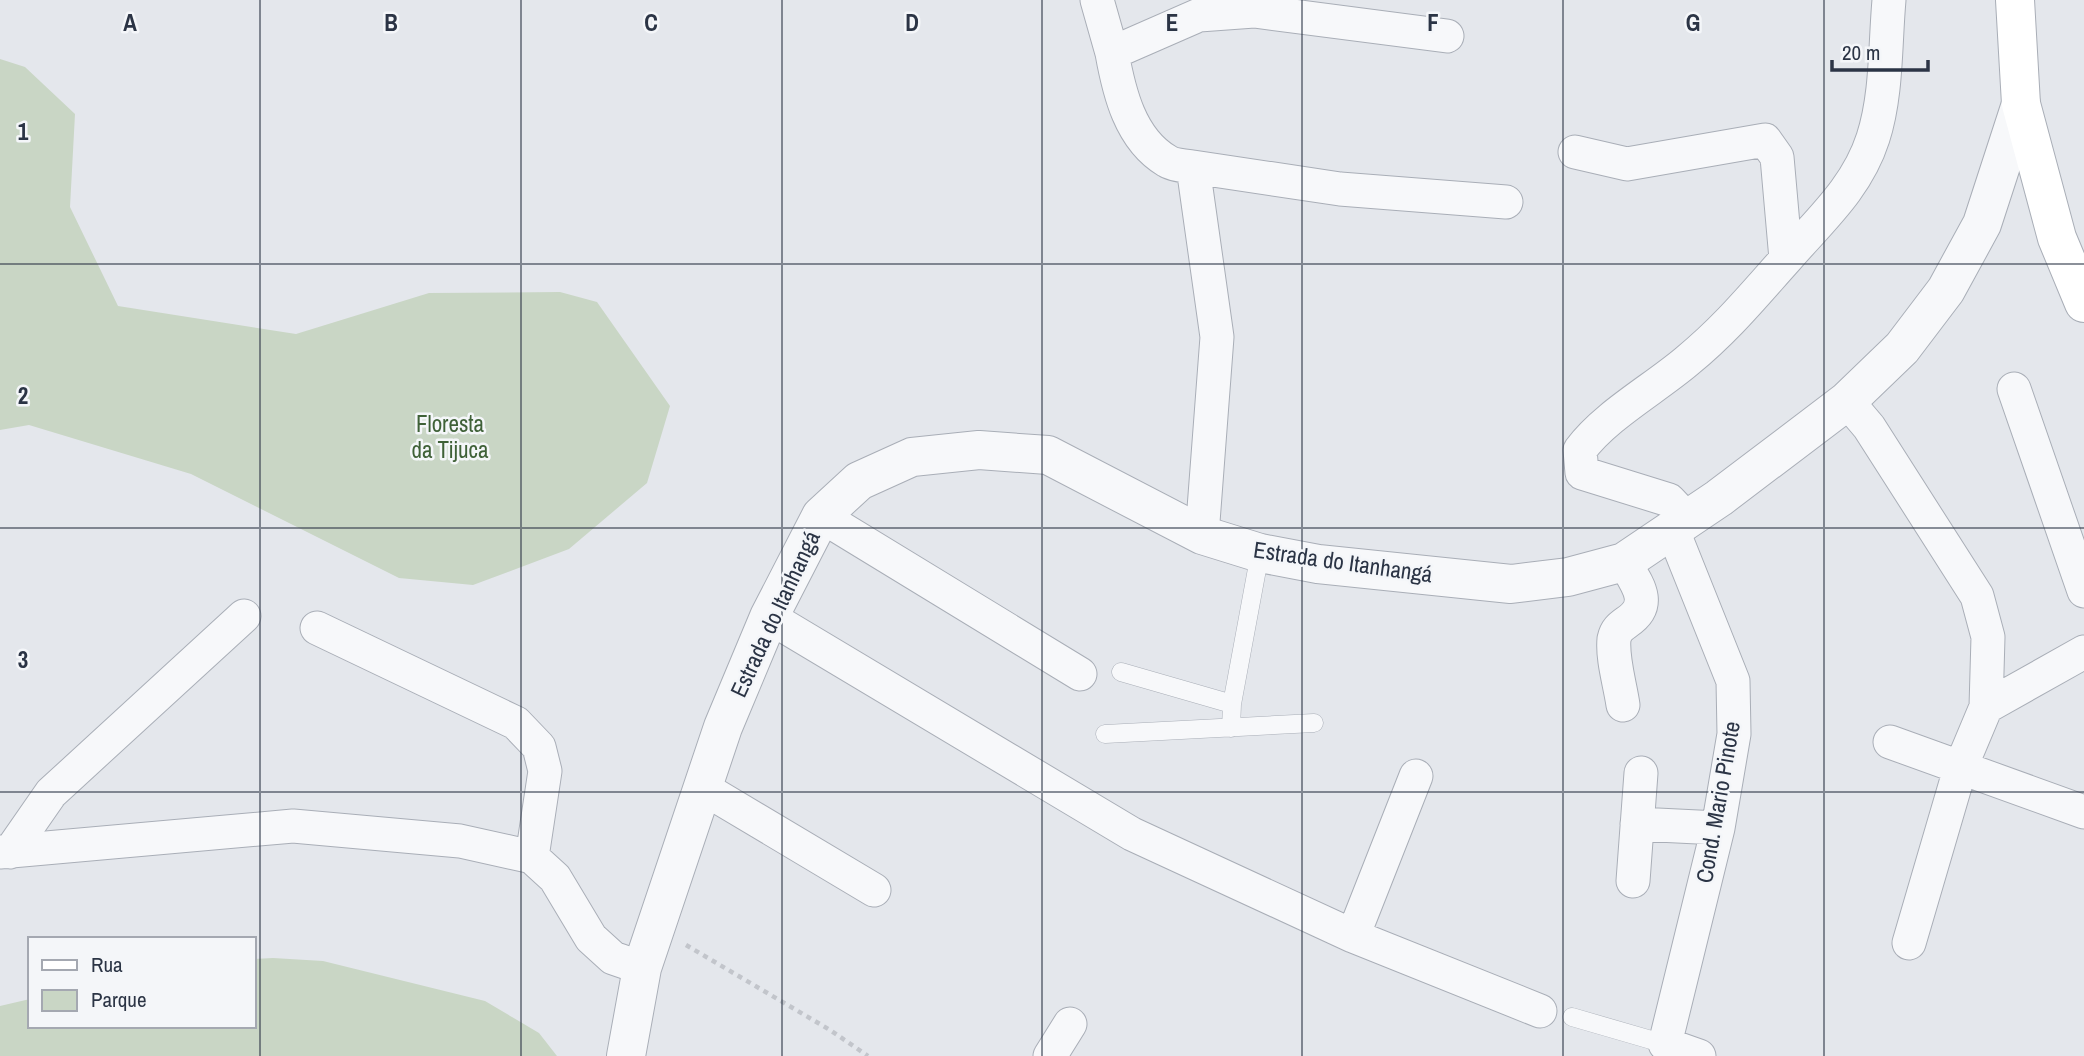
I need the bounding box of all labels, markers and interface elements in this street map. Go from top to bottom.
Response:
text: A [123,7,137,38]
text: B [384,7,398,38]
text: C [644,7,658,38]
text: D [905,7,919,38]
text: E [1166,7,1178,38]
text: F [1427,7,1439,38]
text: G [1686,7,1700,38]
scale bar [1832,28,1928,72]
text: 20 m [1842,38,1880,67]
text: 1 [18,116,29,147]
text: 2 [18,380,28,411]
park label: Floresta da Tijuca [412,408,489,465]
street label: Estrada do Itanhangá [722,525,827,702]
street label: Estrada do Itanhangá [1252,534,1435,589]
text: 3 [18,644,28,675]
street label: Cond. Mario Pinote [1688,719,1747,885]
legend [28,937,256,1028]
text: Rua [91,950,123,979]
text: Parque [91,985,147,1014]

